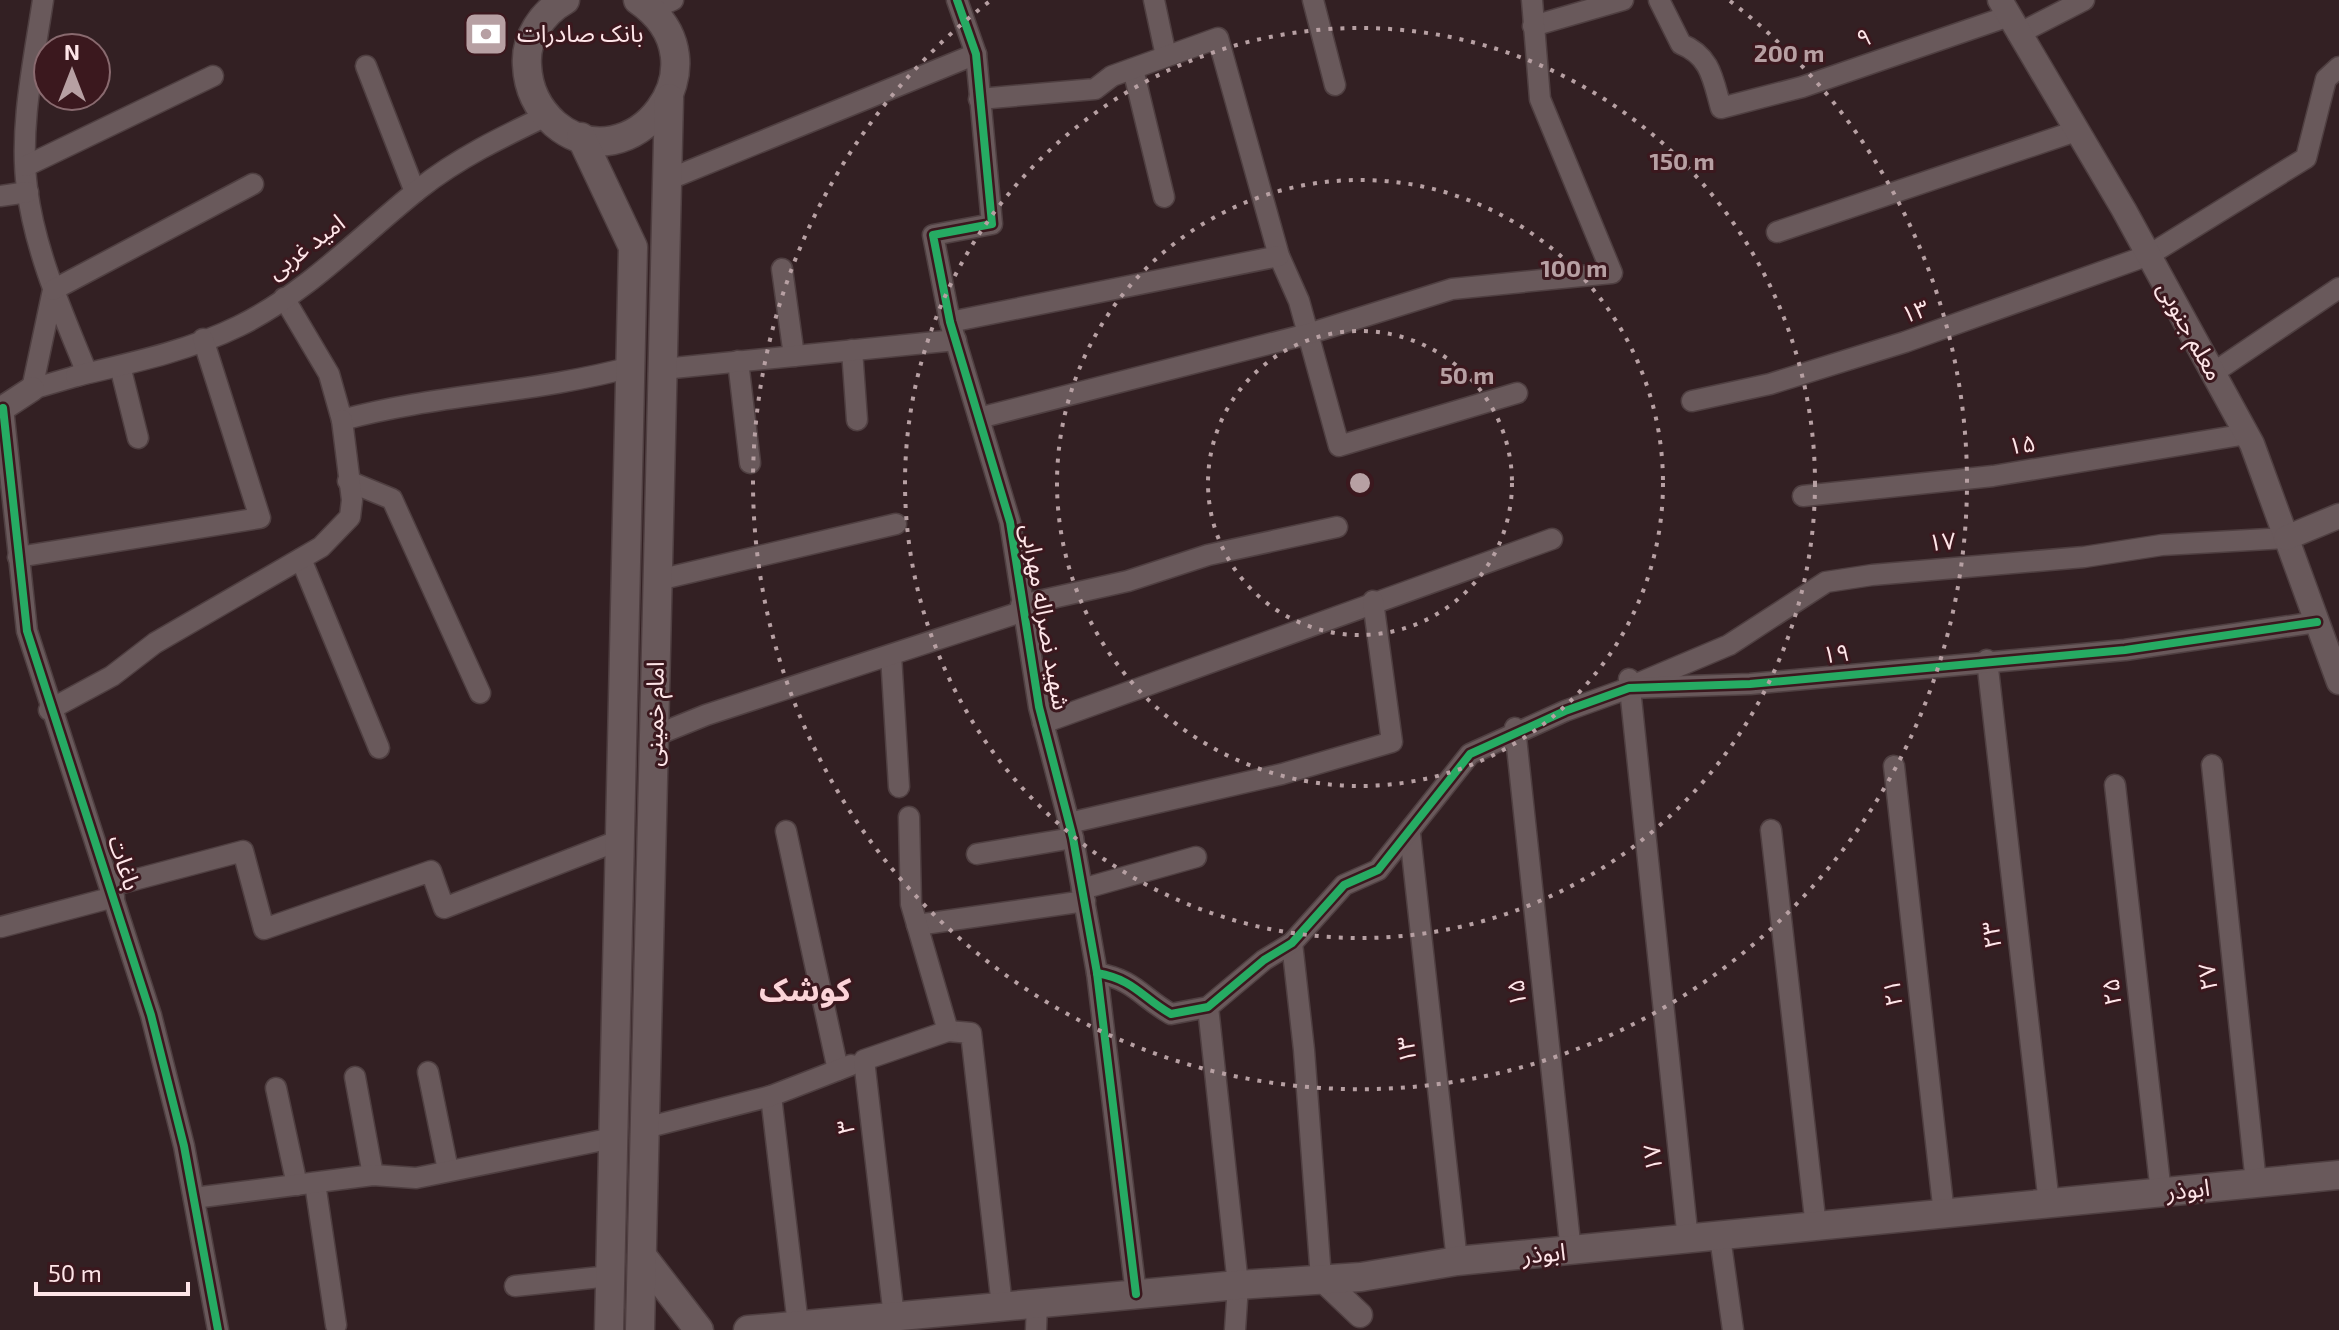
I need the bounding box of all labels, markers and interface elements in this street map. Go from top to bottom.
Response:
bank icon: بانک صادرات [462,10,510,58]
place label: بانک صادرات [517,18,644,48]
street label: ۹ [1852,21,1875,53]
north arrow [32,32,112,112]
text: N [64,38,80,64]
text: 200 m [1754,38,1824,67]
text: 150 m [1649,146,1715,175]
street label: امید غربی [260,207,351,285]
text: 100 m [1541,253,1607,282]
street label: معلم جنوبی [2149,276,2230,387]
street label: ۱۳ [1897,293,1932,329]
text: 50 m [1440,360,1494,389]
street label: ۱۵ [2006,427,2037,460]
centre of rings [1346,469,1374,497]
street label: شهید نصراله مهرابی [1015,521,1077,712]
street label: ۱۷ [1927,525,1957,556]
street label: ۱۹ [1821,637,1851,668]
street label: امام خمینی [638,661,674,767]
street label: باغات [103,831,148,894]
street label: ۲۳ [1975,920,2006,950]
street label: ۲۷ [2191,962,2222,992]
district label: کوشک [759,969,852,1008]
street label: ۲۵ [2095,977,2126,1007]
street label: ۱۵ [1500,978,1531,1008]
street label: ۲۱ [1876,978,1907,1008]
street label: ۱۳ [1390,1035,1421,1065]
street label: ۳ [829,1119,860,1136]
street label: ۱۷ [1636,1143,1667,1173]
street label: ابوذر [2164,1172,2211,1206]
street label: ابوذر [1520,1236,1567,1270]
scale bar [36,1246,188,1296]
text: 50 m [48,1258,102,1287]

